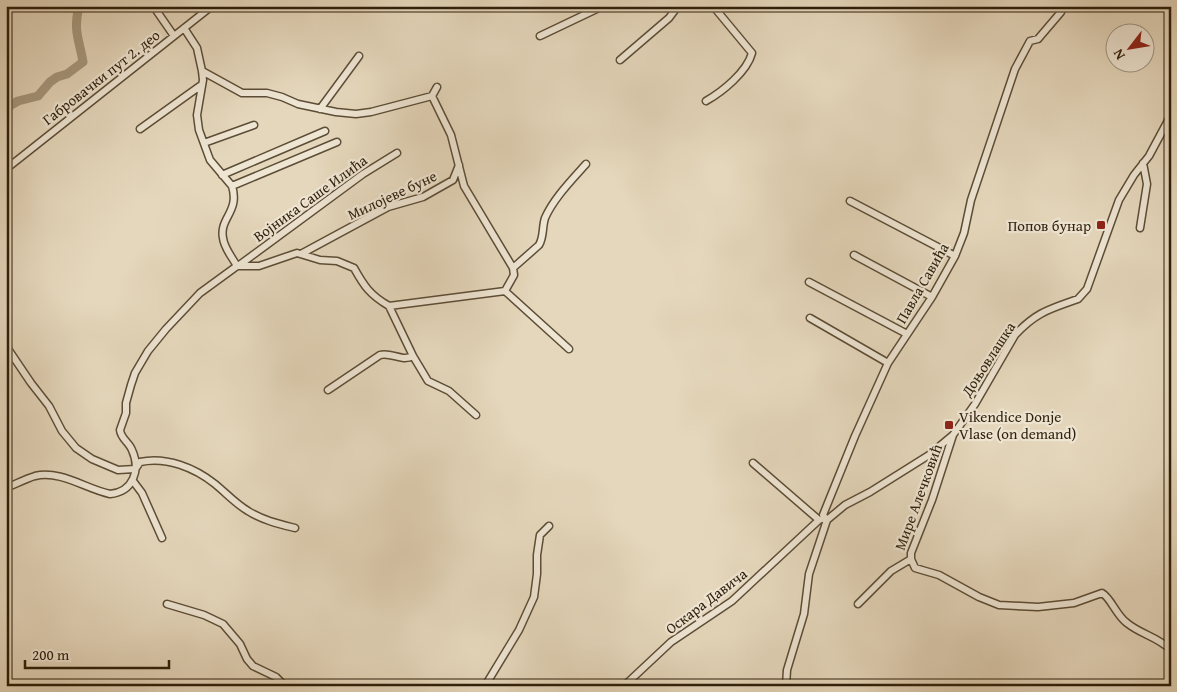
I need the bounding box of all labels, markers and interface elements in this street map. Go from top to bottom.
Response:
north arrow [1104,22,1154,72]
street label: Габровачки пут 2. део [38,24,164,130]
text: N [1108,45,1130,64]
street label: Војника Саше Илића [249,149,372,246]
street label: Милојеве буне [344,165,440,225]
place label: Попов бунар [1008,215,1091,236]
marker: Попов бунар [1095,219,1107,231]
street label: Павла Савића [890,238,954,327]
street label: Доњовлашка [955,317,1020,401]
place label: Vikendice Donje Vlase (on demand) [959,406,1076,444]
marker: Vikendice Donje Vlase (on demand) [943,419,955,431]
street label: Мире Алечковић [889,440,947,553]
street label: Оскара Давича [661,563,752,639]
scale bar [25,637,169,669]
text: 200 m [32,644,70,665]

